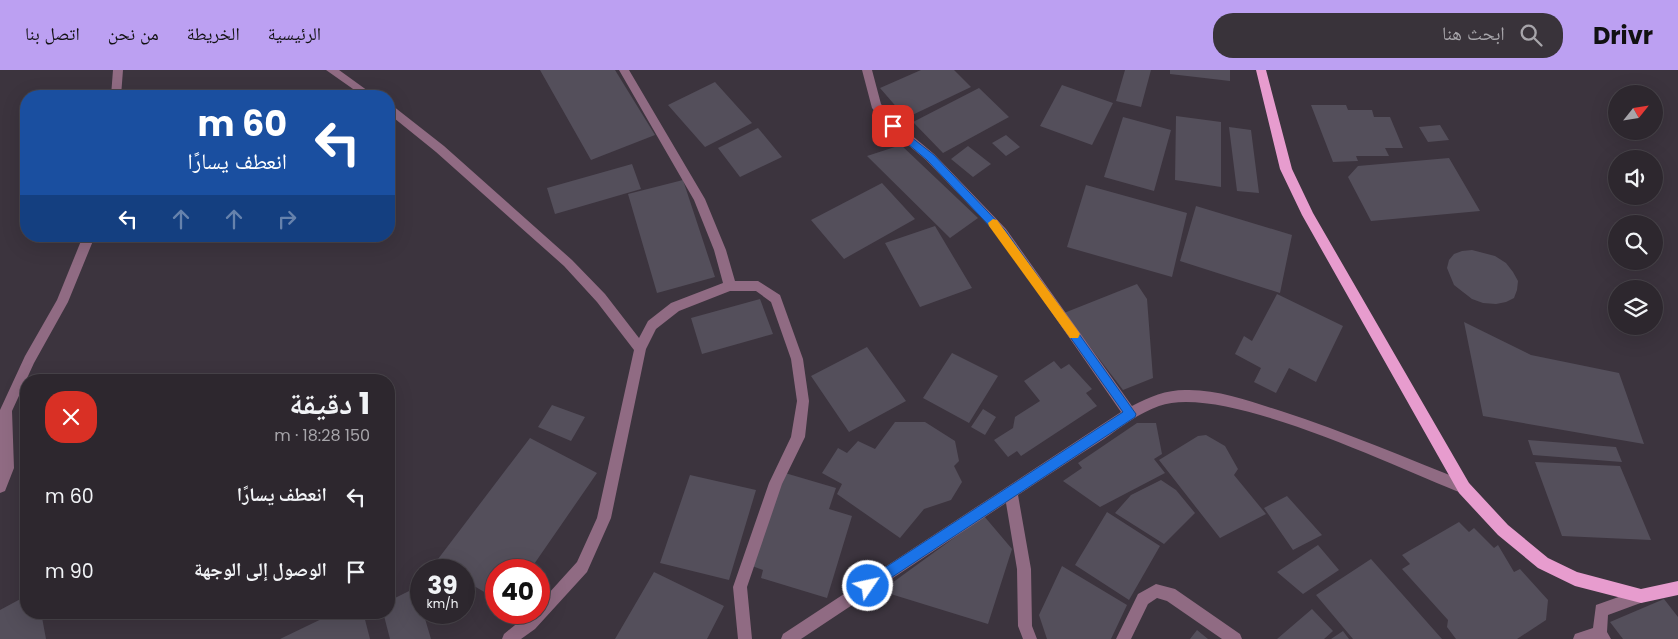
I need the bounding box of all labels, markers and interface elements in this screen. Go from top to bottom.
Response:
search box [1213,13,1563,58]
text: Drivr [1593,19,1653,52]
text: ابحث هنا [1442,20,1505,47]
text: اتصل بنا [25,21,80,46]
text: من نحن [108,21,159,46]
text: الخريطة [187,21,240,46]
text: الرئيسية [268,21,321,46]
icon: search [1517,21,1545,49]
north arrow [1608,85,1662,140]
map controls [1608,85,1663,335]
text: 60 m [197,99,287,148]
pin [872,105,914,147]
icon: left [305,110,370,175]
icon: arrive [879,112,907,140]
text: انعطف يسارًا [187,146,287,177]
button: sound [1608,150,1663,205]
icon: left [114,205,142,233]
icon: ahead [167,205,195,233]
icon: ahead [220,205,248,233]
icon: right [273,205,301,233]
button: search [1608,215,1663,270]
button: layers [1608,280,1663,335]
text: 1 دقيقة [289,382,370,425]
button: close [45,391,97,443]
text: 150 m · 18:28 [274,424,370,447]
text: انعطف يسارًا [237,481,327,508]
text: 60 m [45,483,94,510]
icon: left [342,483,370,511]
text: الوصول إلى الوجهة [194,556,327,583]
text: 90 m [45,558,94,585]
icon: arrive [342,558,370,586]
speed limit sign: 40 [485,559,550,624]
position arrow [841,559,893,611]
text: 39 [427,568,458,603]
text: km/h [427,595,458,612]

